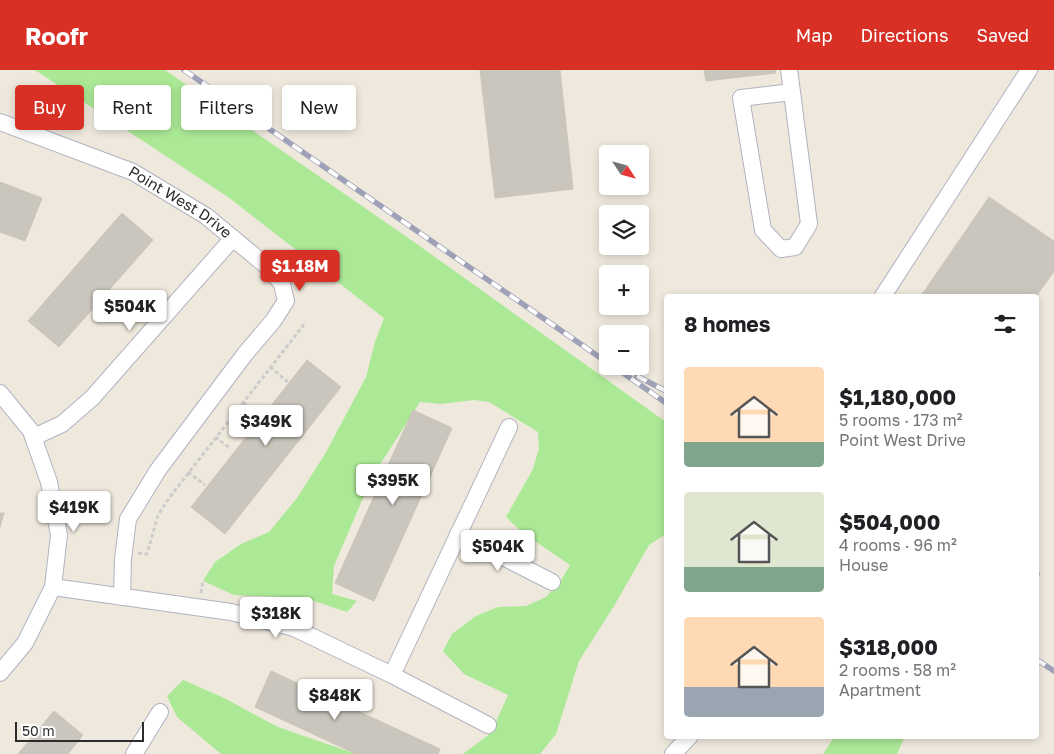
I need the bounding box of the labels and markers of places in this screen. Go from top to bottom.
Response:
pin: $1.18M [259,250,341,292]
pin: $504K [95,290,165,332]
pin: $349K [231,404,301,447]
pin: $395K [358,464,428,506]
pin: $419K [39,490,109,533]
pin: $504K [463,530,533,572]
pin: $318K [241,596,311,639]
pin: $848K [300,678,370,721]

